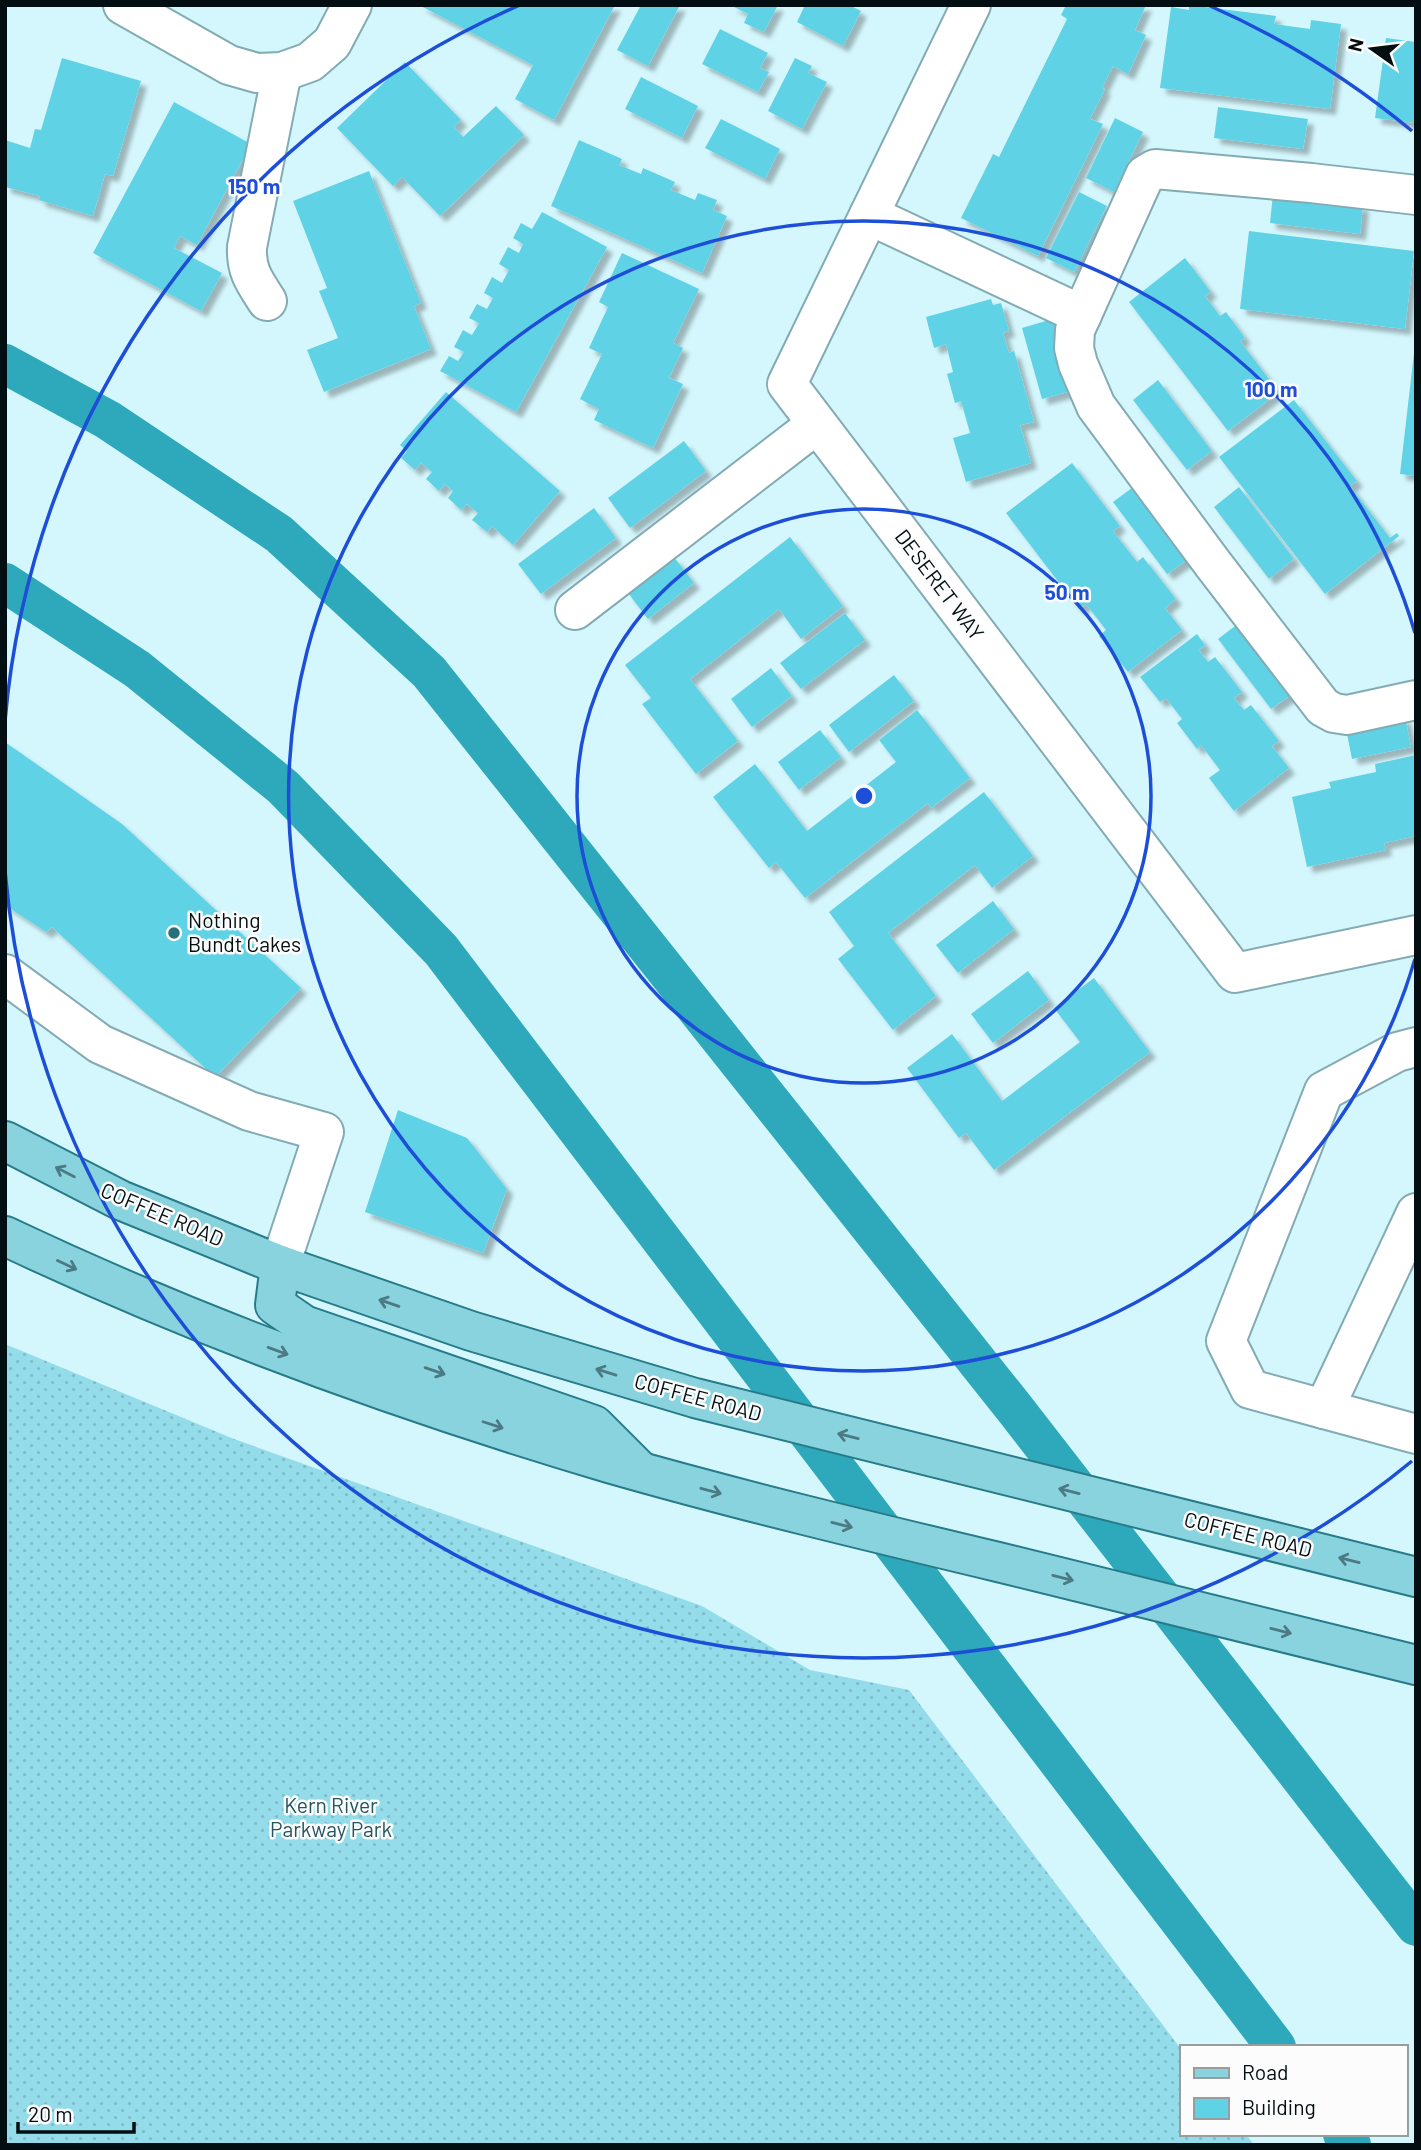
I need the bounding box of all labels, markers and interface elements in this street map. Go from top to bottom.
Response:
north arrow [1337,14,1407,84]
text: N [1342,36,1368,54]
text: 150 m [228,173,280,198]
text: 100 m [1244,376,1298,401]
street label: DESERET WAY [890,524,990,644]
text: 50 m [1044,579,1090,604]
centre of rings [852,784,876,808]
place label: Nothing Bundt Cakes [188,907,301,956]
marker: Nothing Bundt Cakes [166,925,182,941]
one-way arrow [55,1164,76,1178]
street label: COFFEE ROAD [97,1177,228,1251]
one-way arrow [56,1259,77,1272]
one-way arrow [379,1296,401,1308]
one-way arrow [266,1346,288,1358]
one-way arrow [595,1365,617,1378]
one-way arrow [423,1366,445,1378]
street label: COFFEE ROAD [632,1368,765,1426]
one-way arrow [481,1420,503,1433]
one-way arrow [837,1429,860,1442]
one-way arrow [1058,1484,1081,1497]
one-way arrow [699,1485,721,1498]
street label: COFFEE ROAD [1182,1506,1315,1562]
one-way arrow [830,1519,853,1532]
one-way arrow [1339,1553,1361,1566]
one-way arrow [1051,1572,1074,1585]
one-way arrow [1270,1626,1292,1639]
park label: Kern River Parkway Park [270,1792,392,1841]
legend [1180,2045,1407,2136]
text: Road [1242,2059,1288,2084]
scale bar [18,2090,133,2134]
text: Building [1242,2094,1316,2119]
text: 20 m [28,2101,73,2126]

